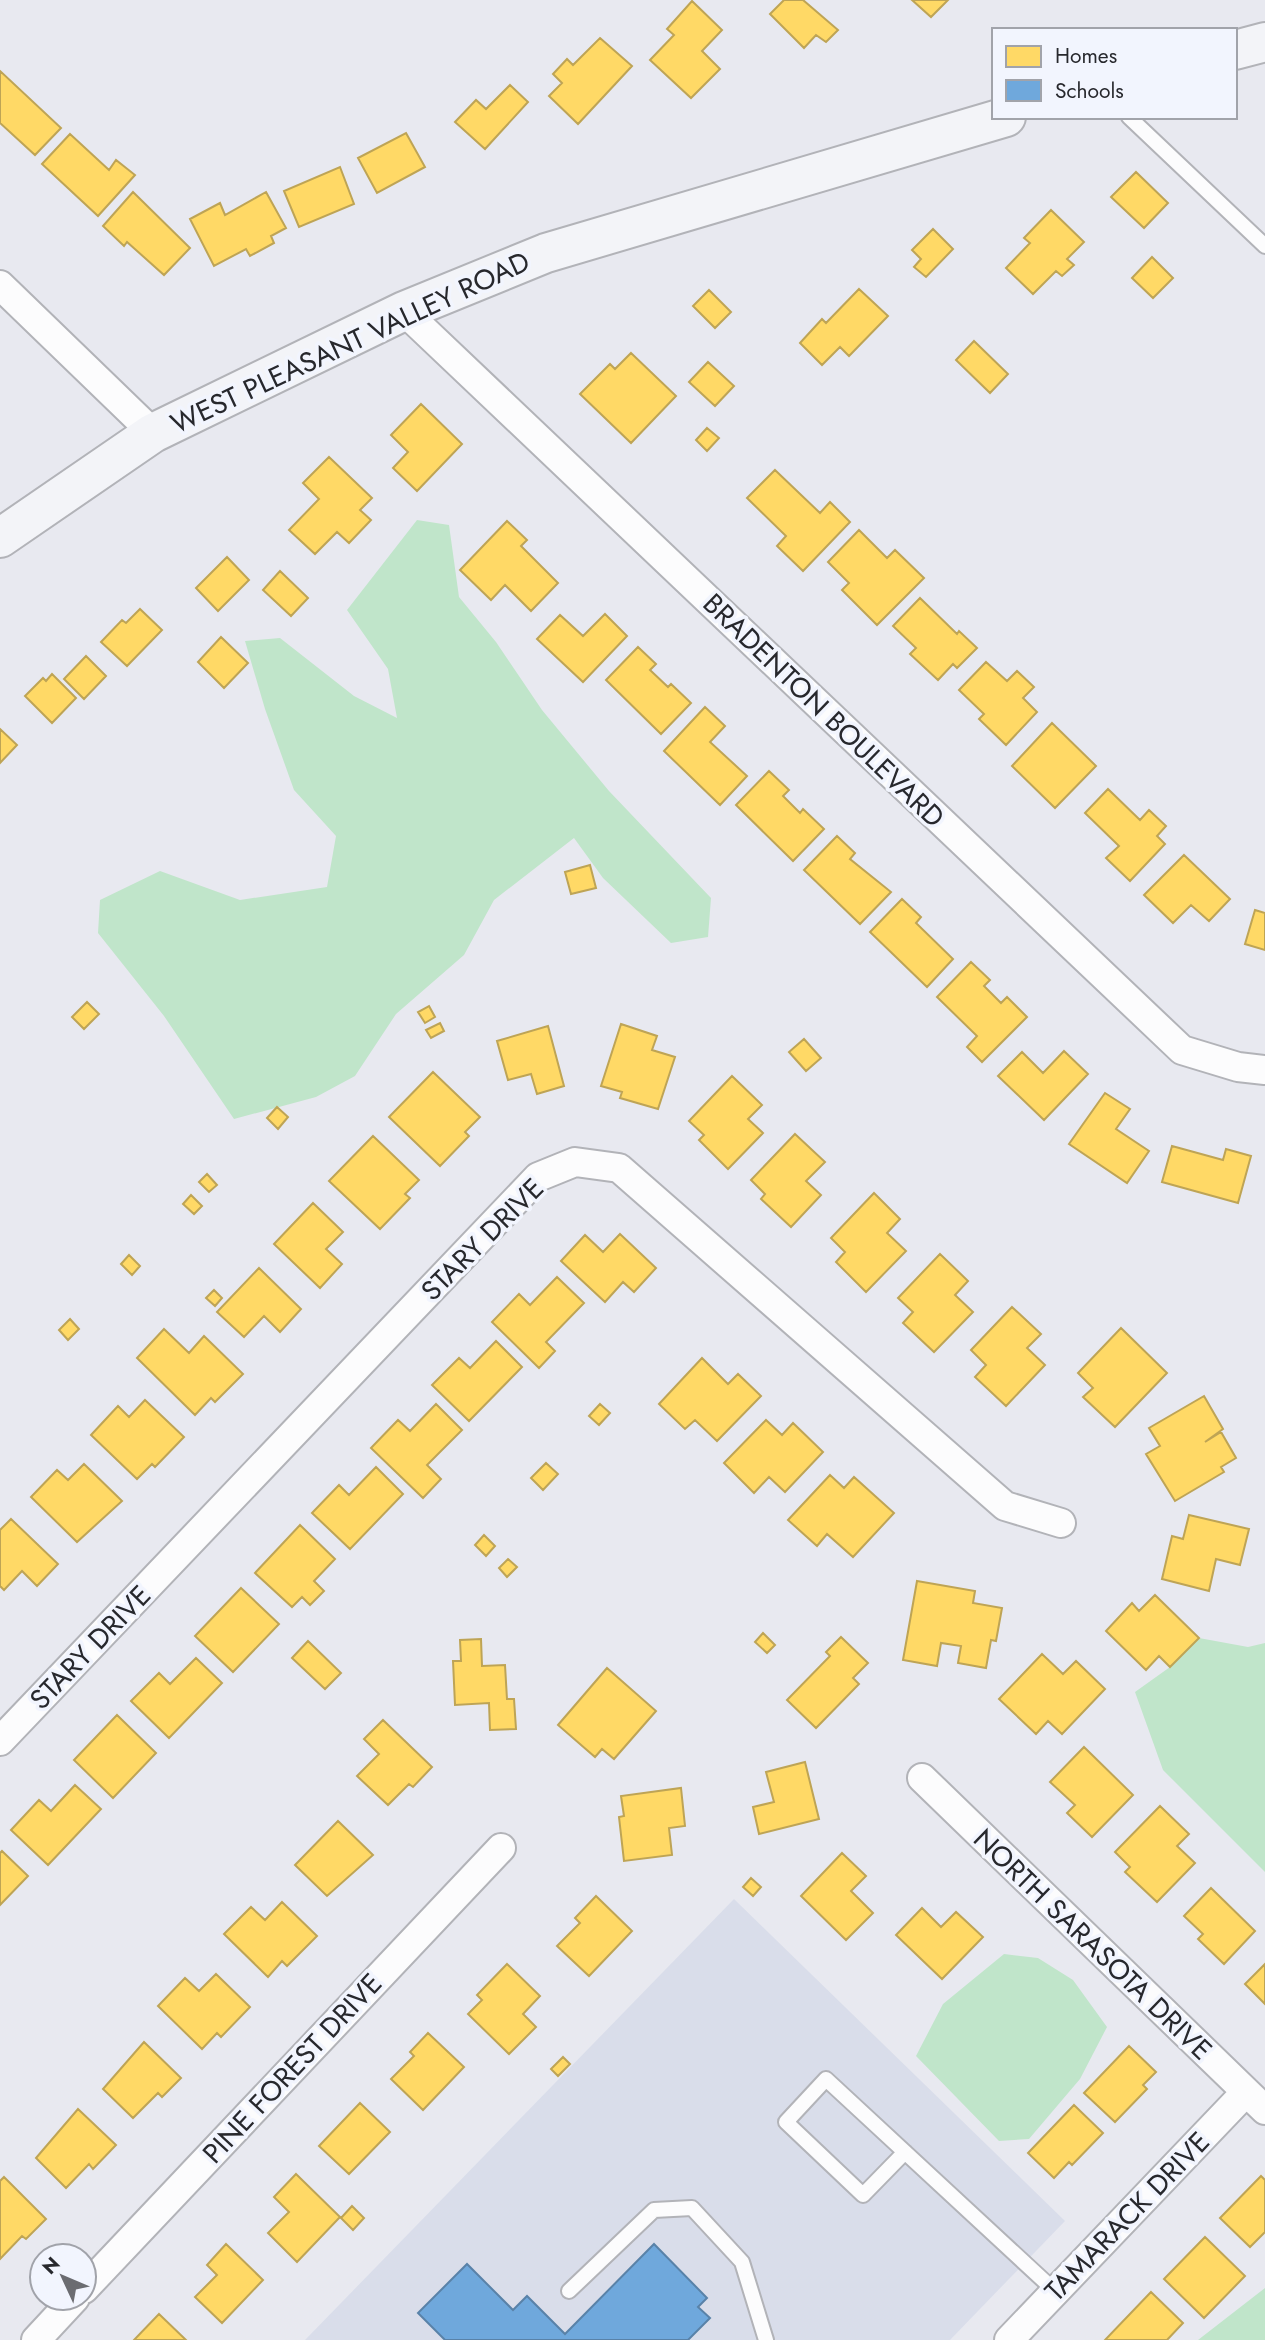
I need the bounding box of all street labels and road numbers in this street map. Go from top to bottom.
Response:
street label: WEST PLEASANT VALLEY ROAD [164,241,537,444]
street label: BRADENTON BOULEVARD [694,584,954,837]
street label: STARY DRIVE [412,1169,553,1310]
street label: STARY DRIVE [20,1576,160,1719]
street label: NORTH SARASOTA DRIVE [964,1819,1221,2070]
street label: PINE FOREST DRIVE [193,1964,392,2173]
street label: TAMARACK DRIVE [1035,2122,1219,2310]

